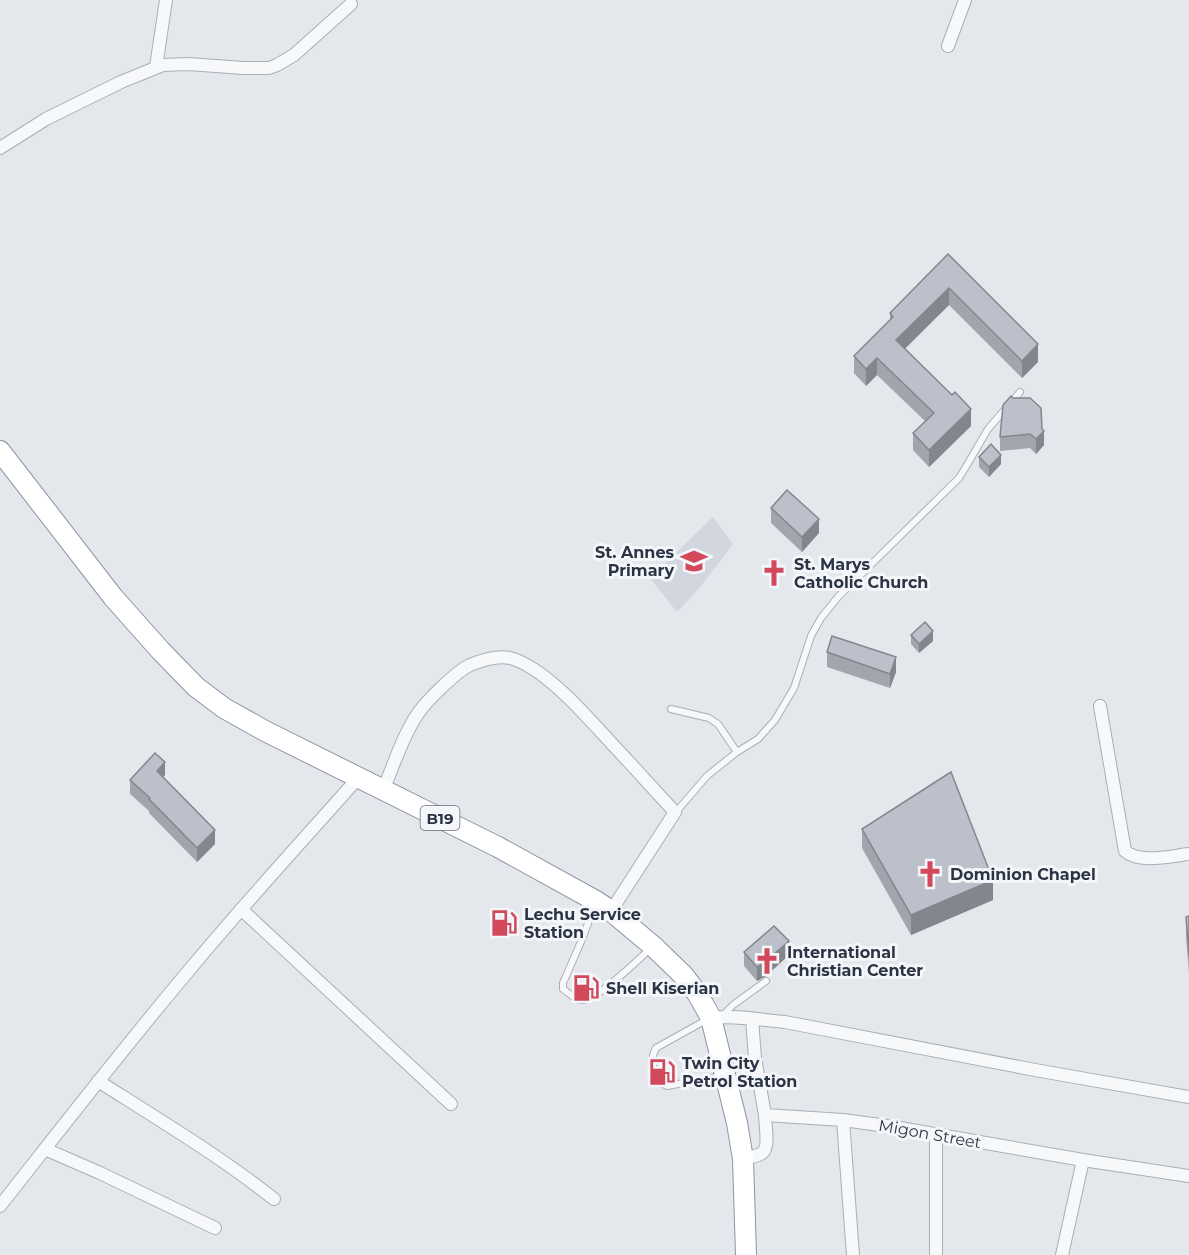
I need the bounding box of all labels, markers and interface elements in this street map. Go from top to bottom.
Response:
place label: St. Annes Primary [595,543,674,580]
school or university icon: St. Annes Primary [679,546,709,576]
place label: St. Marys Catholic Church [794,555,928,592]
church icon: St. Marys Catholic Church [759,558,789,588]
road number: B19 [420,806,460,830]
church icon: Dominion Chapel [915,859,945,889]
place label: Dominion Chapel [950,865,1096,884]
place label: Lechu Service Station [524,905,641,942]
fuel station icon: Lechu Service Station [489,908,519,938]
place label: International Christian Center [787,943,923,980]
church icon: International Christian Center [752,946,782,976]
fuel station icon: Shell Kiserian [571,973,601,1003]
place label: Shell Kiserian [606,979,719,998]
place label: Twin City Petrol Station [682,1054,797,1091]
fuel station icon: Twin City Petrol Station [647,1057,677,1087]
street label: Migon Street [877,1116,983,1152]

